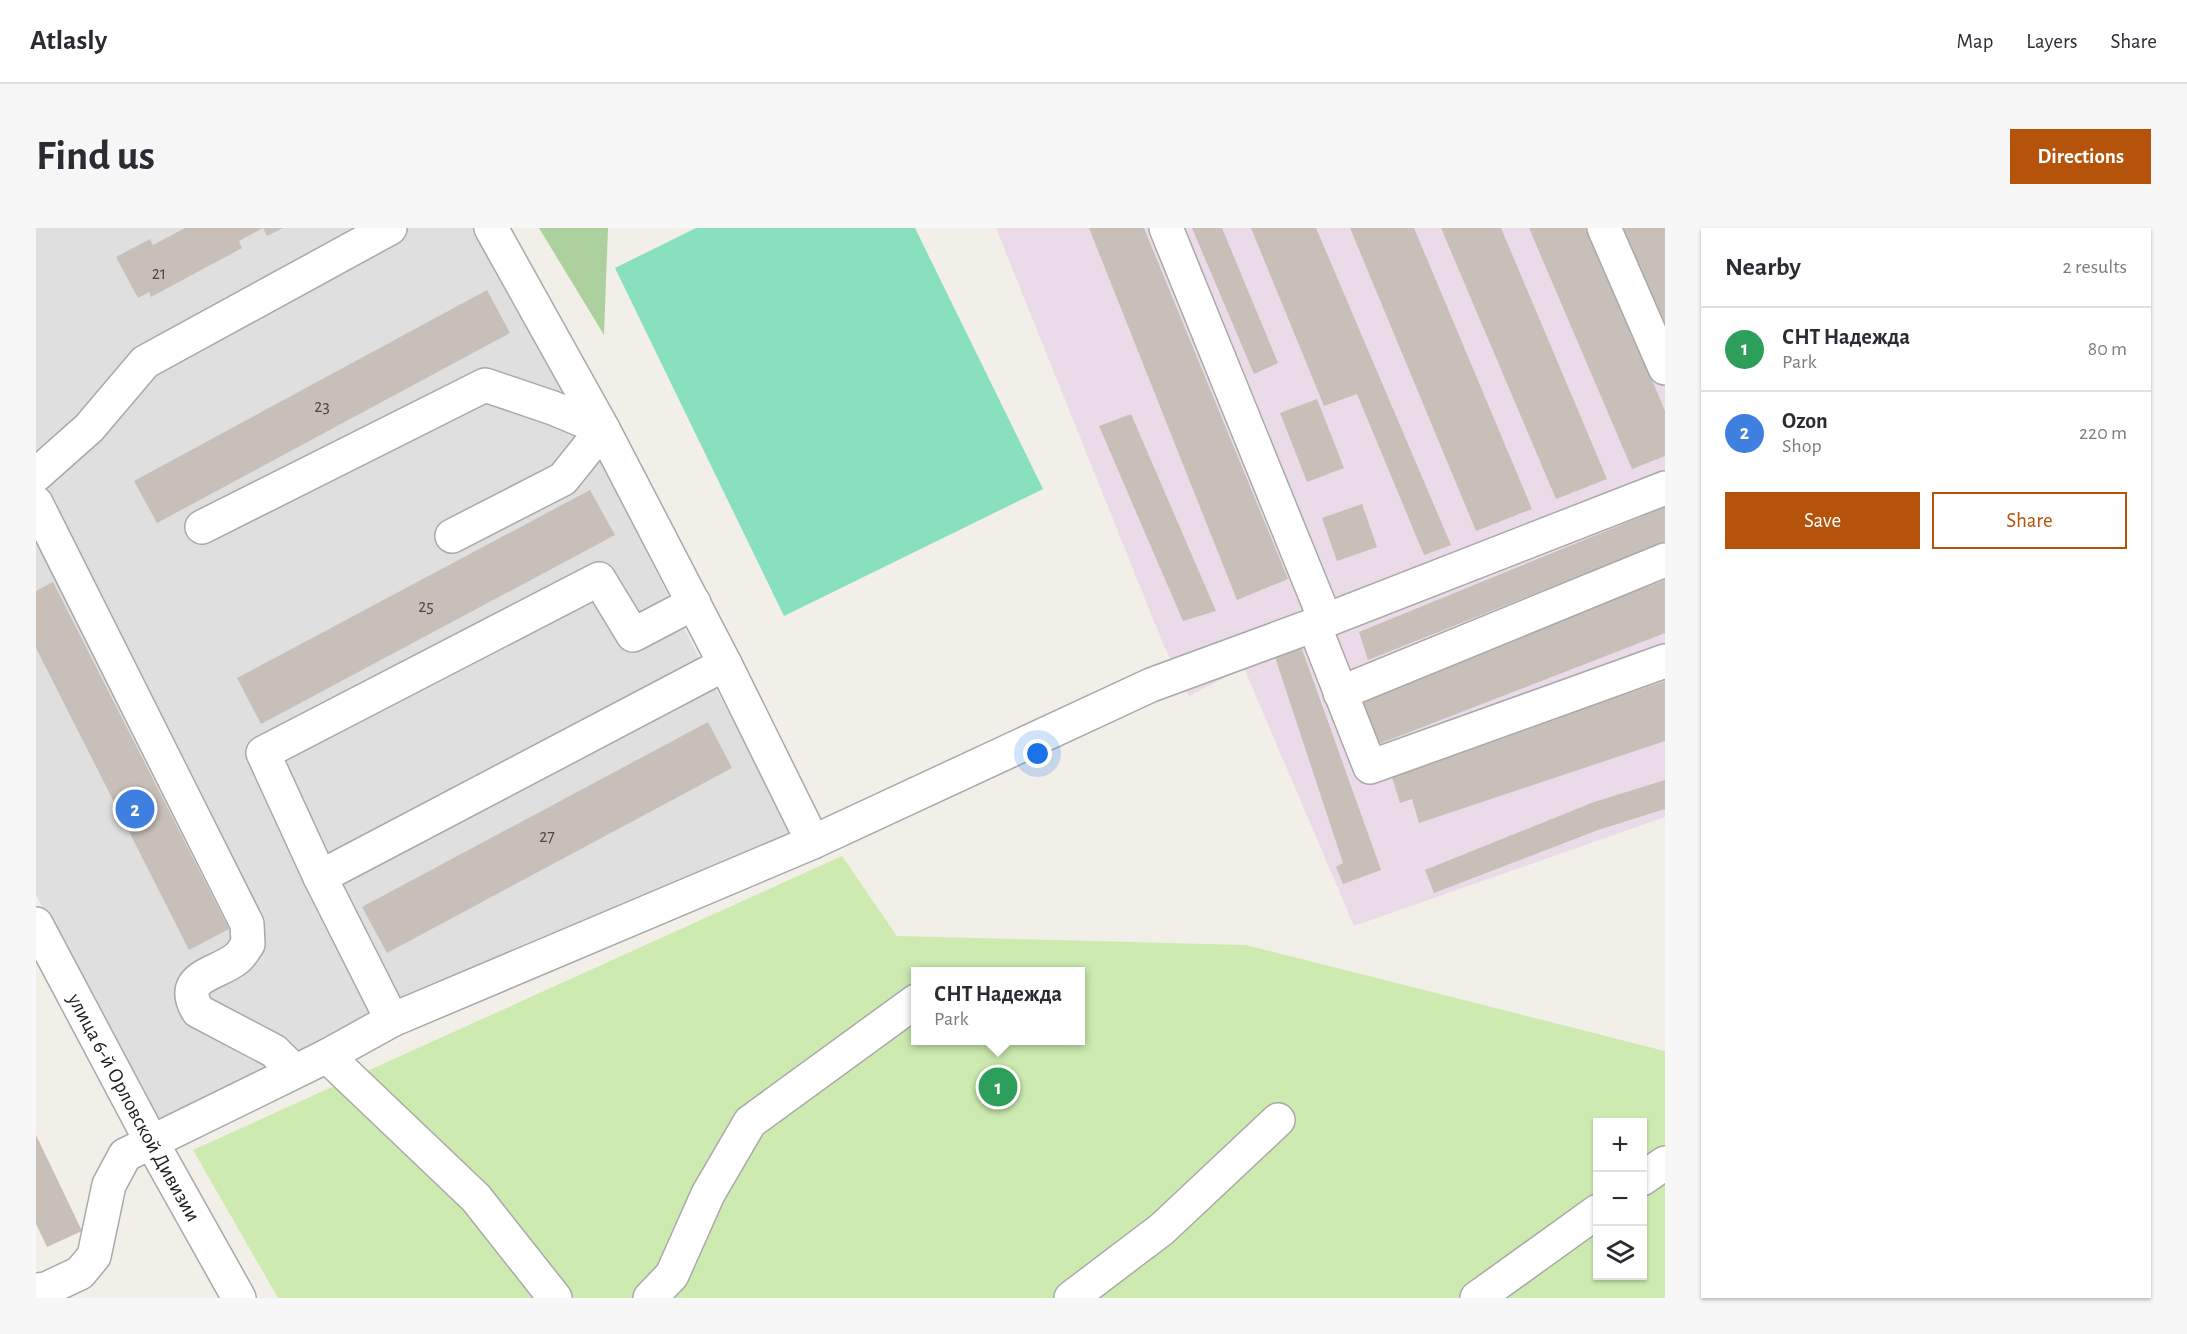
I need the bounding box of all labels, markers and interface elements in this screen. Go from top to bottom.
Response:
text: Atlasly [30,27,107,55]
text: Map [1957,31,1993,52]
text: Layers [2026,31,2077,52]
text: Share [2110,31,2157,52]
button: Directions [2010,129,2151,184]
text: Find us [36,135,155,177]
text: Nearby [1725,254,1801,280]
text: 2 results [2063,257,2127,277]
house number: 21 [152,265,166,283]
text: СНТ Надежда [1782,326,1910,348]
text: 1 [1741,339,1748,359]
text: 80 m [2088,339,2127,359]
text: Park [1782,352,1817,372]
house number: 23 [314,398,330,416]
text: Ozon [1782,410,1828,432]
text: 2 [1740,423,1749,443]
text: 220 m [2079,423,2127,443]
text: Shop [1782,436,1822,456]
button: Save [1725,492,1920,549]
button: Share [1932,492,2127,549]
house number: 25 [418,598,434,616]
your location [1023,739,1052,768]
pin: 2 [116,786,154,832]
house number: 27 [539,828,555,846]
popup [911,967,1085,1045]
text: СНТ Надежда [934,983,1062,1005]
street label: улица 6-й Орловской Дивизии [64,989,204,1225]
text: Park [934,1009,969,1029]
pin: 1 [978,1064,1018,1110]
map controls [1593,1118,1647,1280]
button: + [1593,1118,1647,1172]
button: − [1593,1172,1647,1226]
button: layers [1593,1226,1647,1280]

